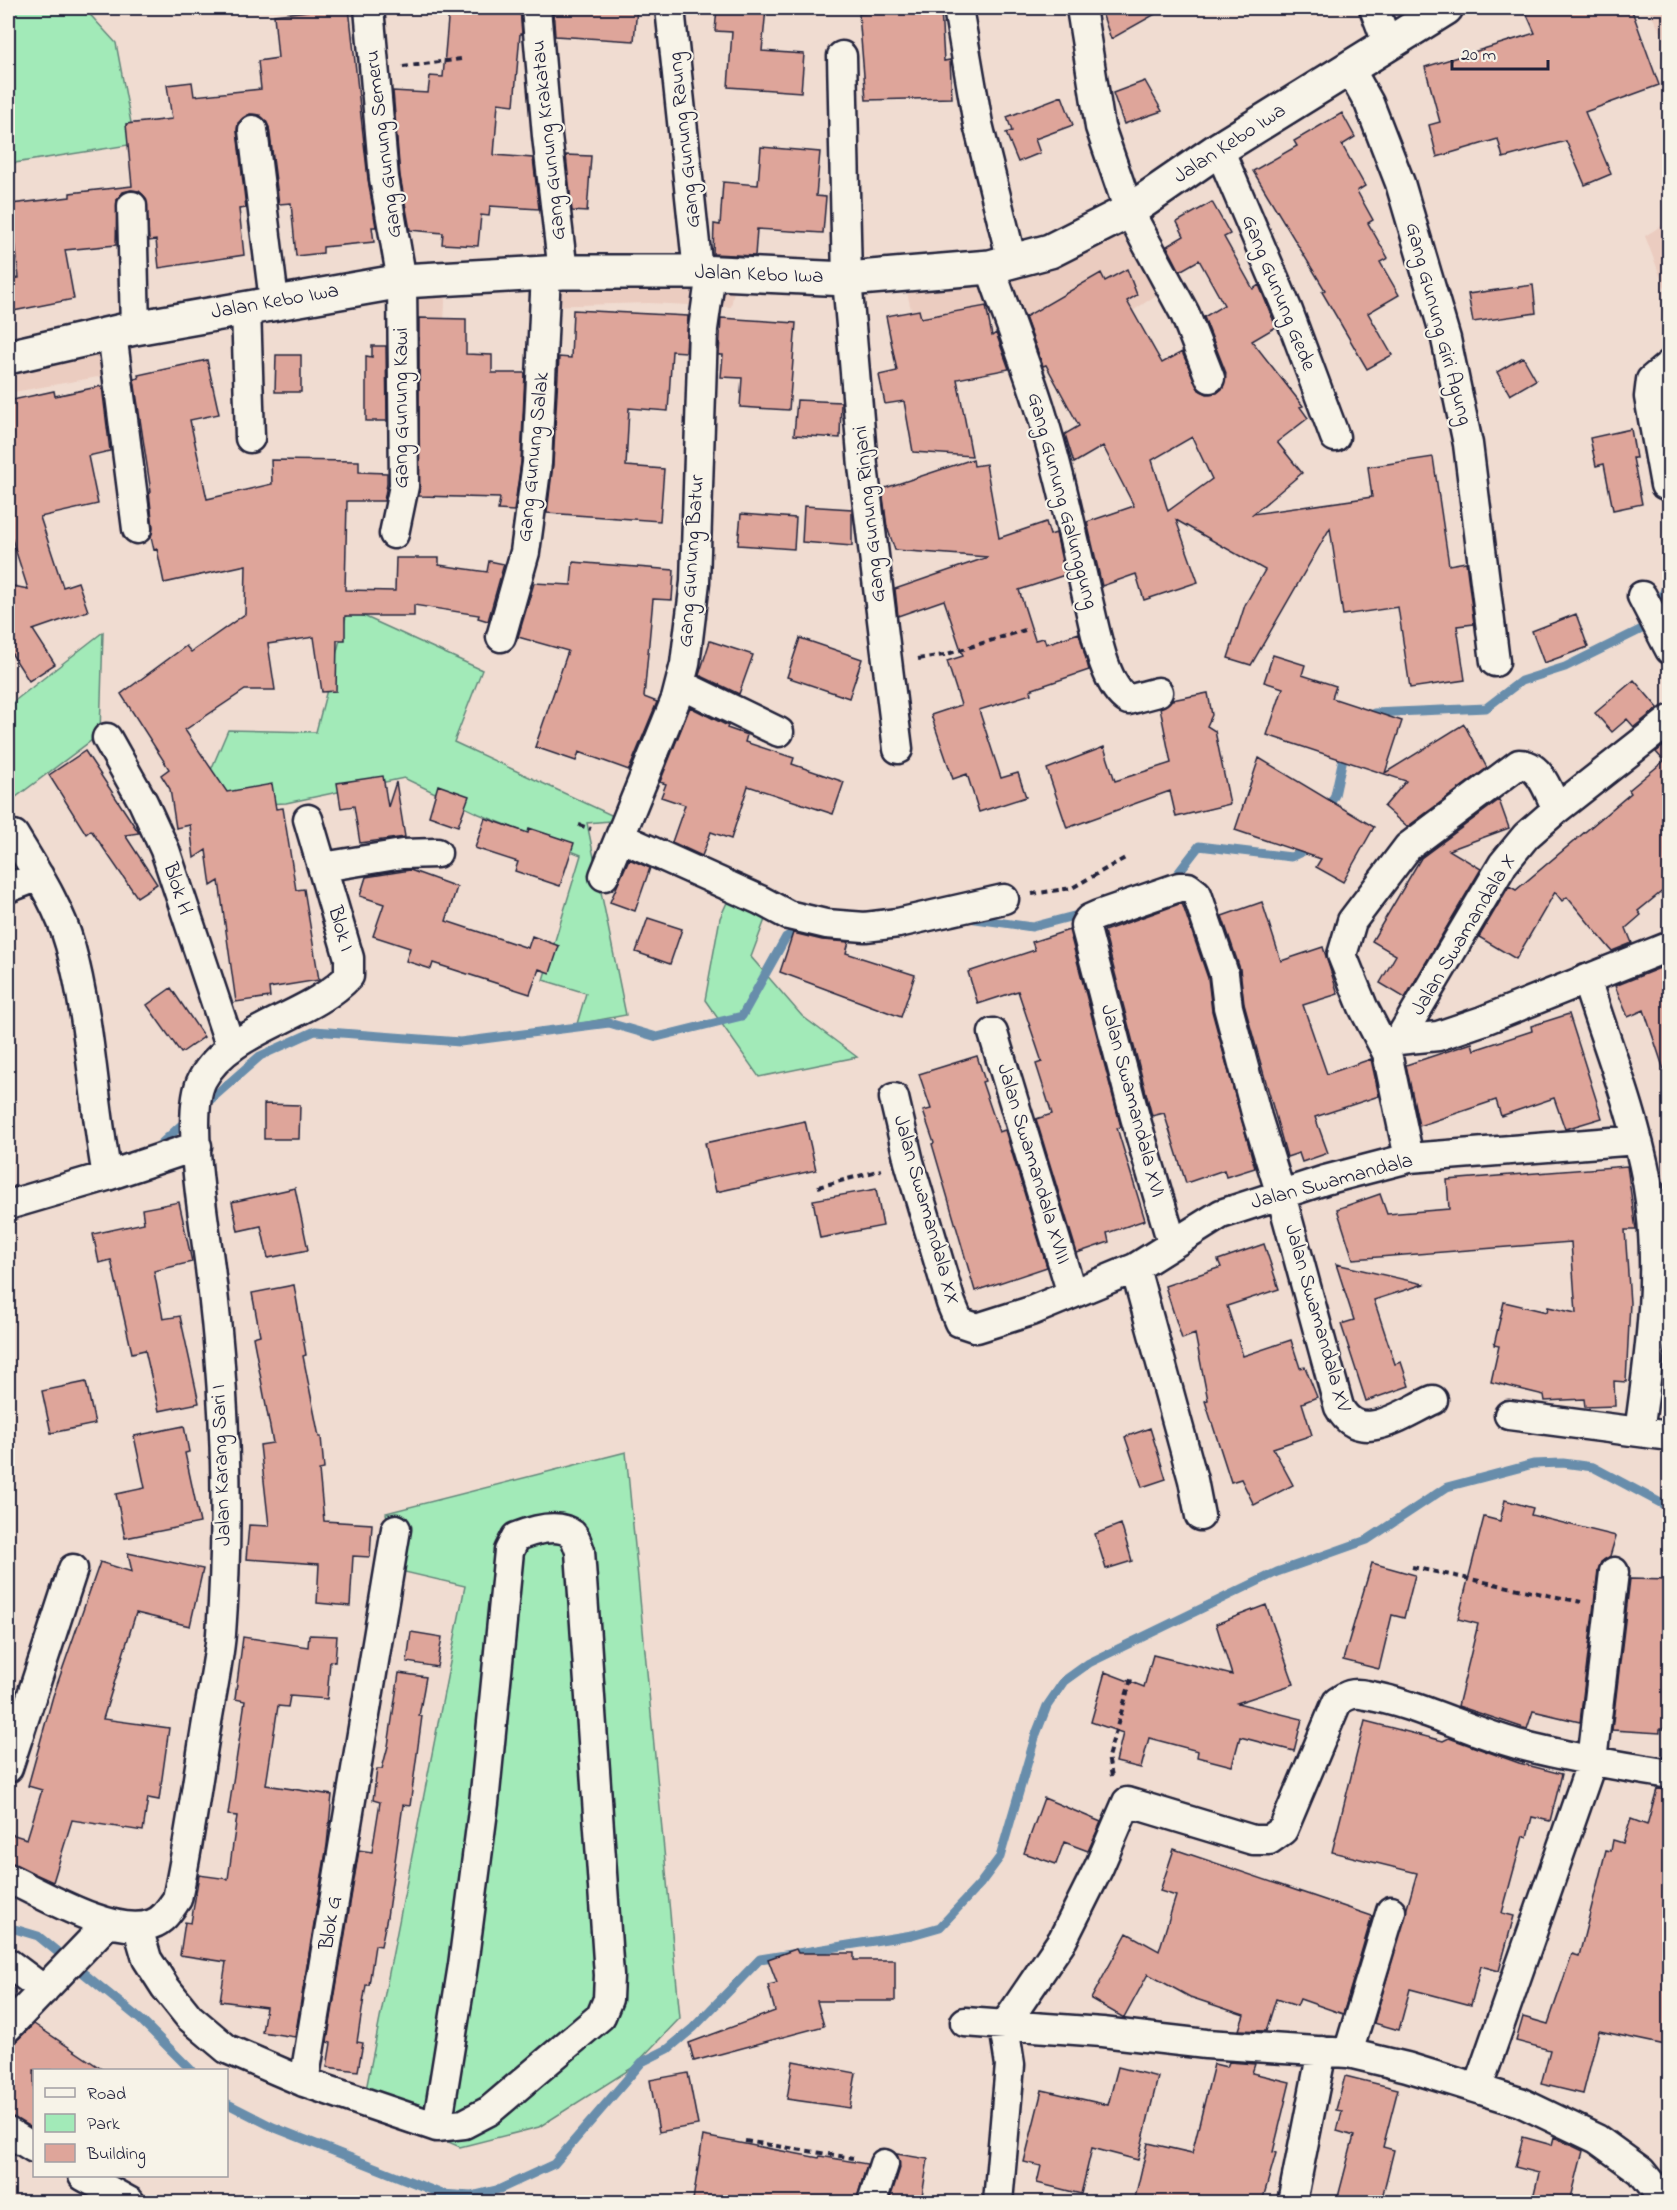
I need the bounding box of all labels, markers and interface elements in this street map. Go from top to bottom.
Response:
scale bar [1452,33,1548,71]
street label: Gang Gunung Krakatau [524,38,576,241]
text: 20 m [1461,43,1496,69]
street label: Gang Gunung Semeru [358,48,412,240]
street label: Gang Gunung Raung [661,50,711,229]
street label: Jalan Kebo Iwa [1168,96,1292,192]
street label: Gang Gunung Gede [1231,211,1323,377]
street label: Gang Gunung Giri Agung [1395,219,1479,429]
street label: Jalan Kebo Iwa [694,258,824,292]
street label: Jalan Kebo Iwa [209,276,341,328]
street label: Gang Gunung Kawi [387,327,419,489]
street label: Gang Gunung Salak [510,370,560,544]
street label: Gang Gunung Galunggung [1017,389,1105,613]
street label: Gang Gunung Rinjani [846,424,896,604]
street label: Gang Gunung Batur [671,473,715,648]
street label: Jalan Swamandala X [1404,848,1524,1022]
street label: Blok H [154,858,200,919]
street label: Blok I [319,902,361,955]
street label: Jalan Swamandala XVI [1092,1001,1172,1201]
street label: Jalan Swamandala XVIII [988,1060,1078,1268]
street label: Jalan Swamandala XX [885,1112,967,1308]
street label: Jalan Swamandala [1248,1146,1416,1218]
street label: Jalan Swamandala XV [1276,1221,1358,1415]
street label: Jalan Karang Sari I [204,1384,242,1546]
street label: Blok G [312,1894,350,1953]
legend [33,2069,228,2177]
text: Road [87,2082,126,2108]
text: Park [87,2112,120,2138]
text: Building [86,2142,146,2169]

